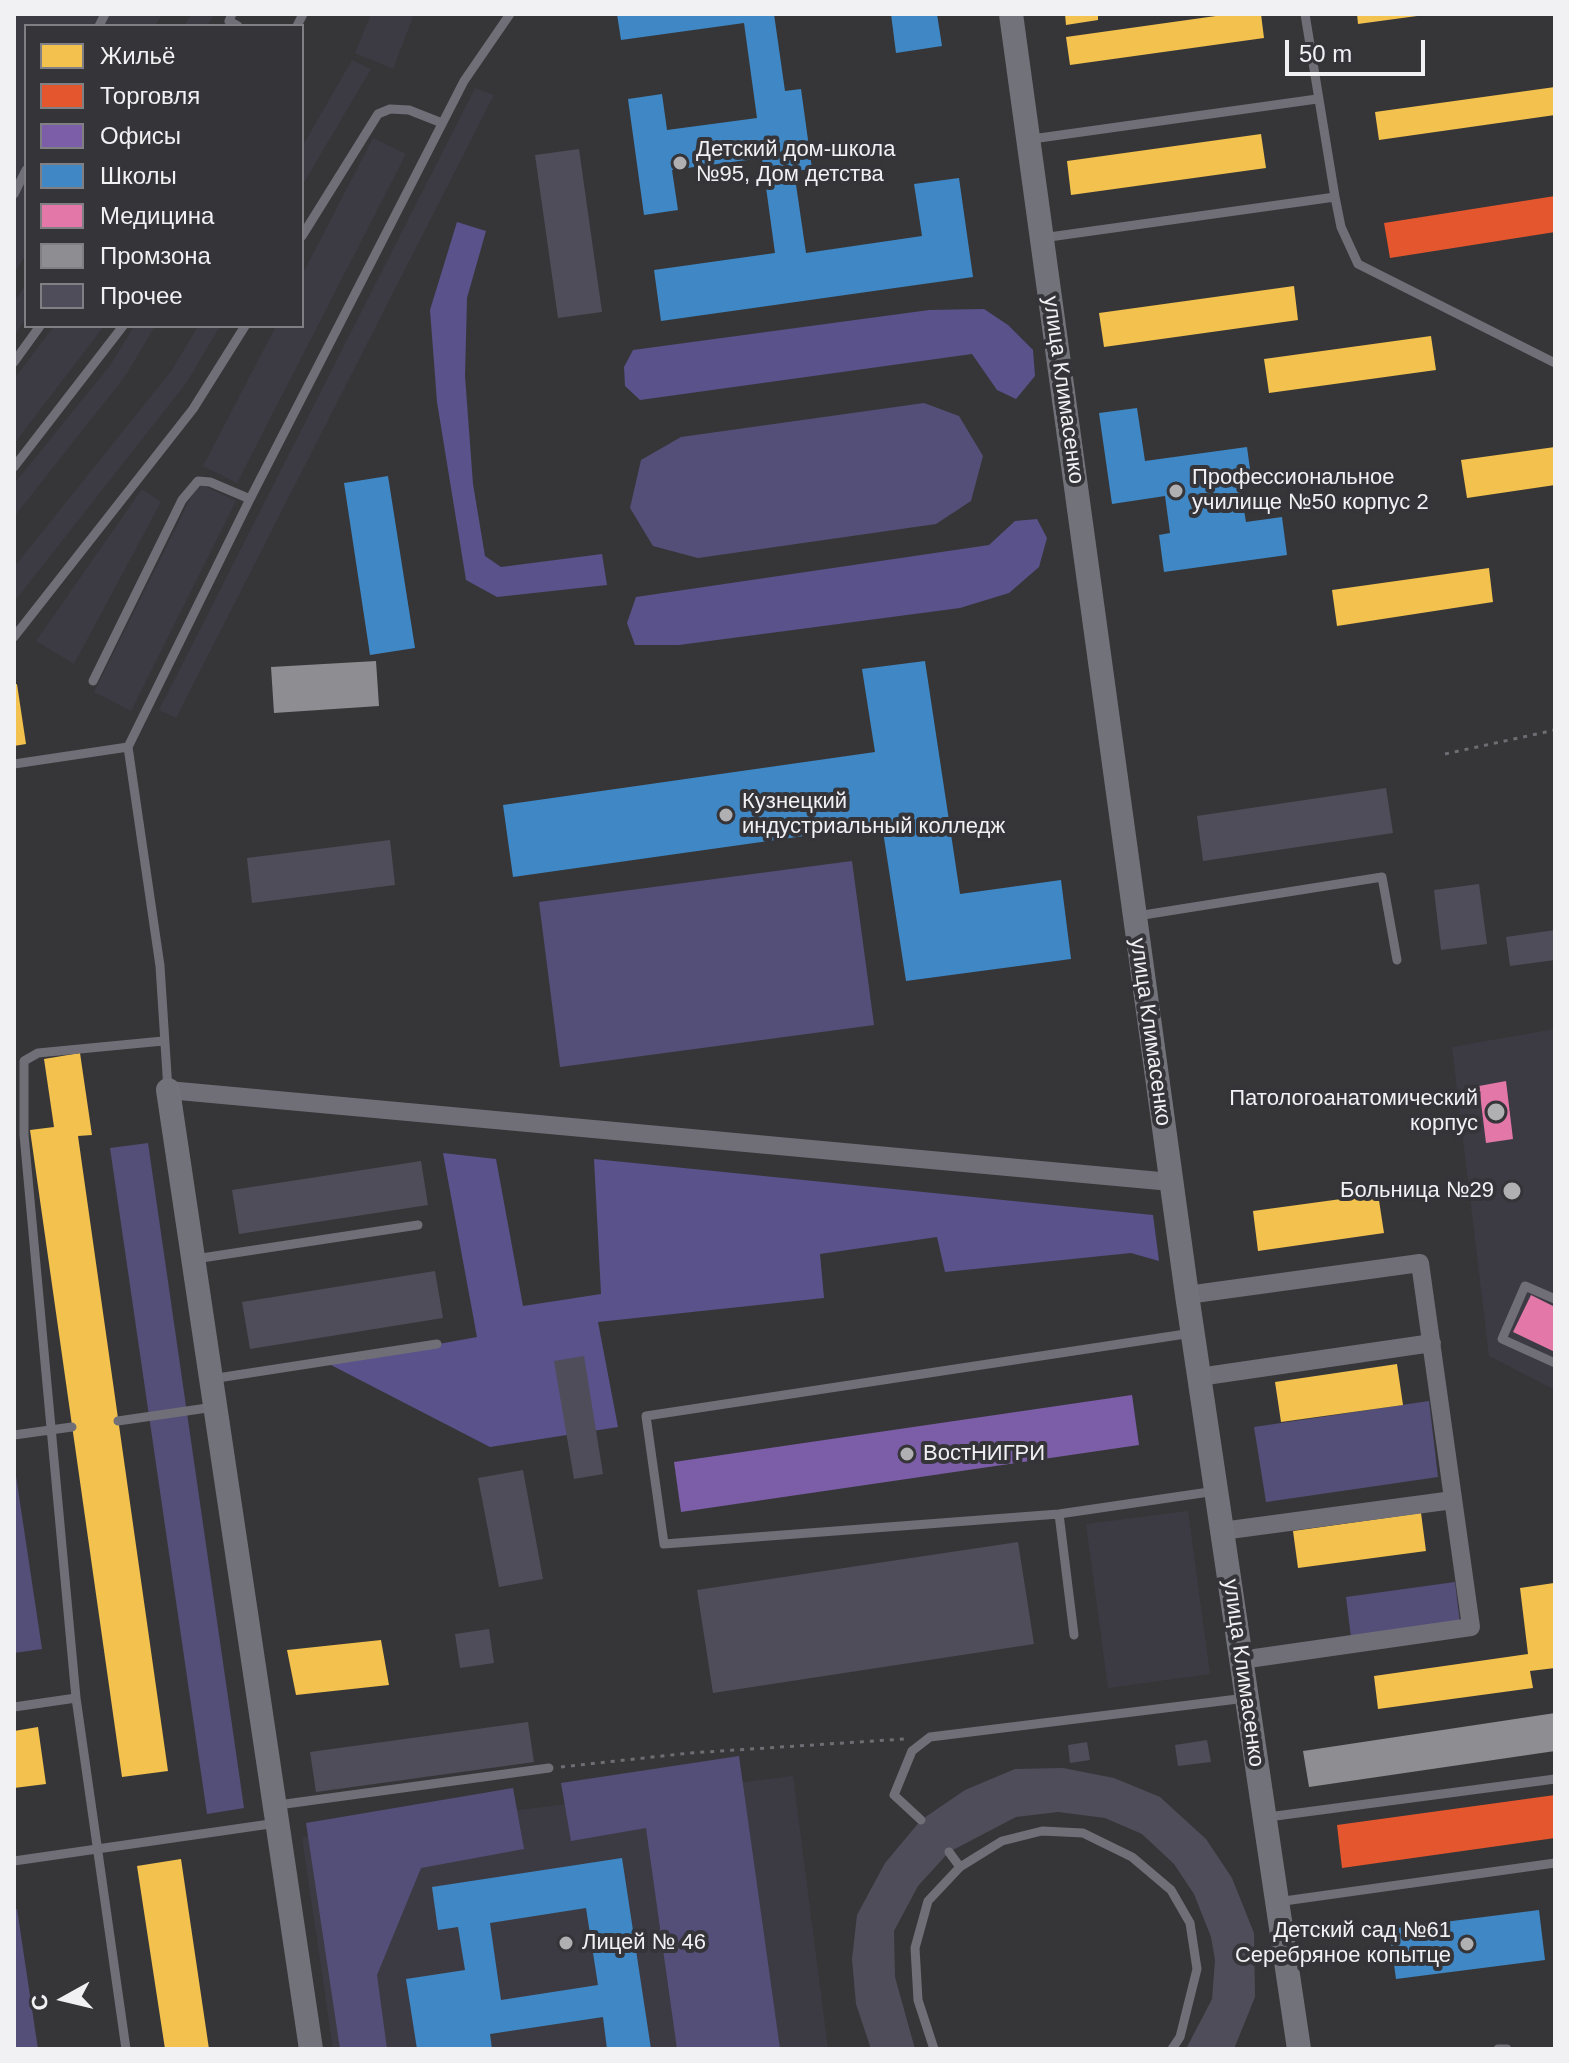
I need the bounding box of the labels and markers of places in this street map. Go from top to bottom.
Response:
place label: Детский дом-школа №95, Дом детства [696,137,895,188]
marker: Детский дом-школа №95, Дом детства [671,154,689,172]
place label: Профессиональное училище №50 корпус 2 [1192,465,1429,516]
marker: Профессиональное училище №50 корпус 2 [1167,482,1185,500]
place label: Кузнецкий индустриальный колледж [742,789,1005,840]
marker: Кузнецкий индустриальный колледж [717,806,735,824]
place label: Патологоанатомический корпус [1229,1086,1478,1138]
marker: Патологоанатомический корпус [1485,1101,1507,1123]
place label: Больница №29 [1340,1178,1494,1204]
marker: Больница №29 [1501,1180,1523,1202]
place label: ВостНИГРИ [923,1441,1045,1467]
marker: ВостНИГРИ [898,1445,916,1463]
place label: Детский сад №61 Серебряное копытце [1235,1918,1451,1970]
place label: Лицей № 46 [582,1930,706,1956]
marker: Лицей № 46 [557,1934,575,1952]
marker: Детский сад №61 Серебряное копытце [1458,1935,1476,1953]

